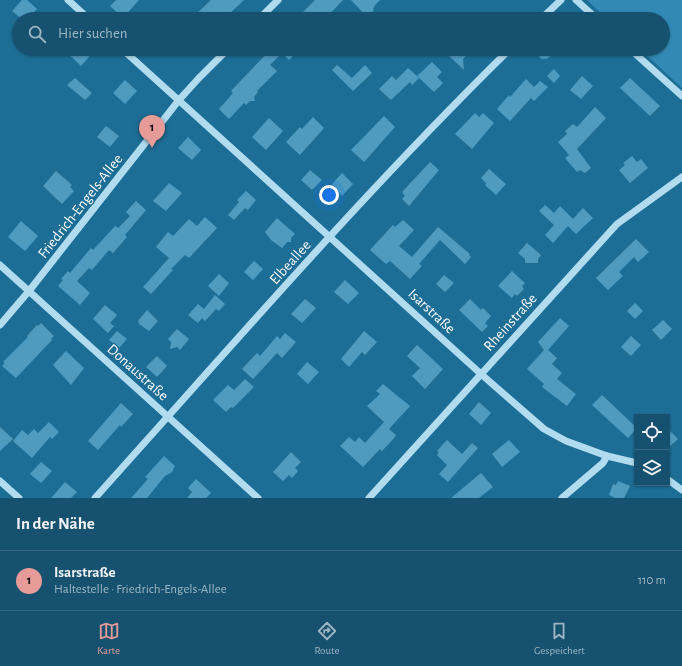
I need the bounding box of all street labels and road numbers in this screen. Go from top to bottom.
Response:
street label: Friedrich-Engels-Allee [35,151,126,261]
street label: Elbeallee [267,237,314,287]
street label: Isarstraße [405,286,458,337]
street label: Rheinstraße [481,291,540,354]
street label: Donaustraße [104,341,171,404]

